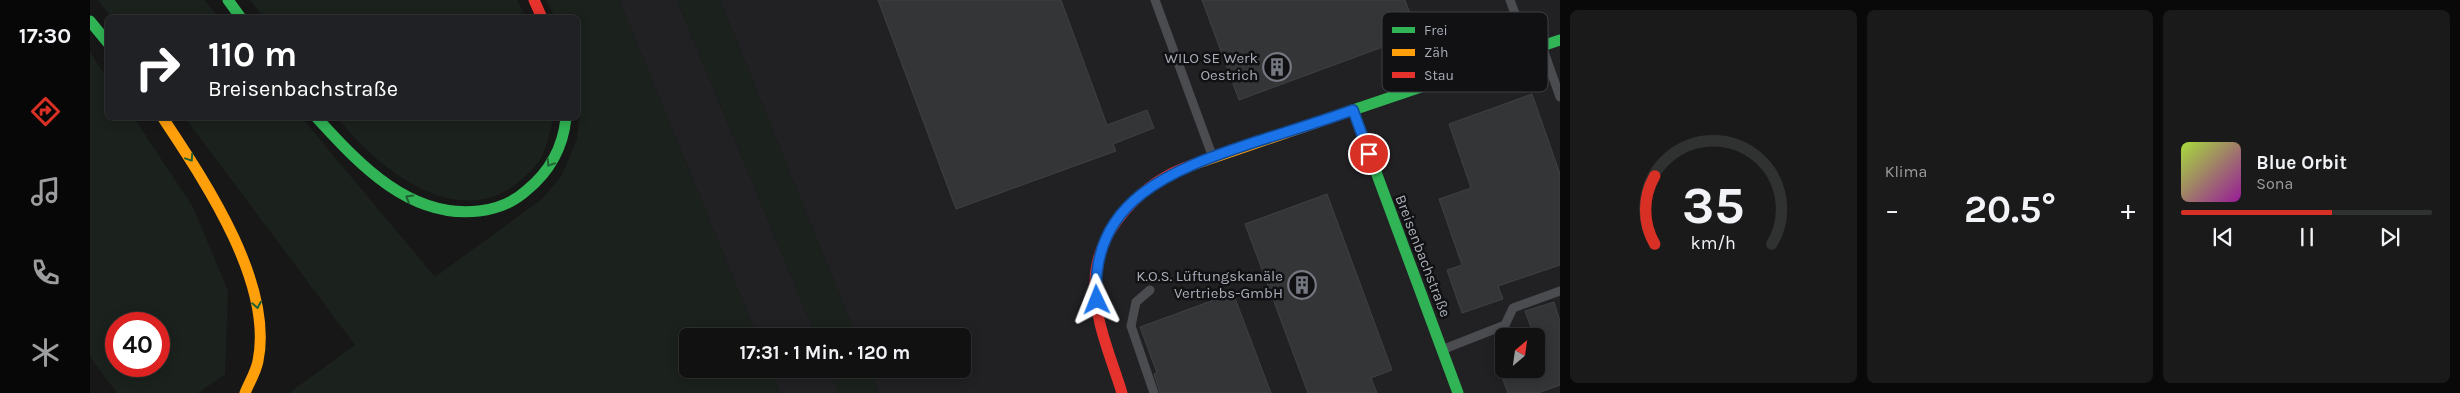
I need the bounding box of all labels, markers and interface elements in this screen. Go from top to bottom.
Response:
legend [1382,12,1548,92]
text: Frei [1424,22,1448,39]
text: 17:30 [19,23,71,49]
text: 110 m [208,34,297,75]
icon: right [125,35,190,100]
text: Zäh [1424,44,1448,61]
place label: WILO SE Werk Oestrich [1165,49,1258,84]
building icon: WILO SE Werk Oestrich [1262,52,1292,82]
text: Stau [1424,67,1454,84]
text: Breisenbachstraße [208,76,398,102]
icon: directions [28,94,63,129]
pin [1348,133,1390,175]
icon: arrive [1355,140,1383,168]
one-way arrow [184,152,193,162]
text: Blue Orbit [2256,152,2347,174]
one-way arrow [547,157,556,166]
text: Klima [1885,162,1927,181]
icon: music [28,174,63,209]
text: Sona [2256,174,2293,193]
text: 35 [1682,175,1745,236]
text: 20.5° [1964,187,2056,232]
street label: Breisenbachstraße [1391,192,1455,320]
text: − [1885,193,1899,226]
text: + [2121,193,2135,226]
one-way arrow [406,194,415,204]
icon: previous [2209,223,2237,251]
icon: pause [2293,223,2321,251]
icon: next [2376,223,2404,251]
text: km/h [1691,233,1736,254]
icon: phone [28,255,63,290]
place label: K.O.S. Lüftungskanäle Vertriebs-GmbH [1136,267,1283,302]
building icon: K.O.S. Lüftungskanäle Vertriebs-GmbH [1287,270,1317,300]
position arrow [1070,273,1122,325]
one-way arrow [252,301,262,310]
speed limit sign: 40 [105,312,170,377]
north arrow [1495,328,1545,378]
map controls [1495,328,1545,378]
icon: climate [28,335,63,370]
text: 17:31 · 1 Min. · 120 m [740,342,910,364]

